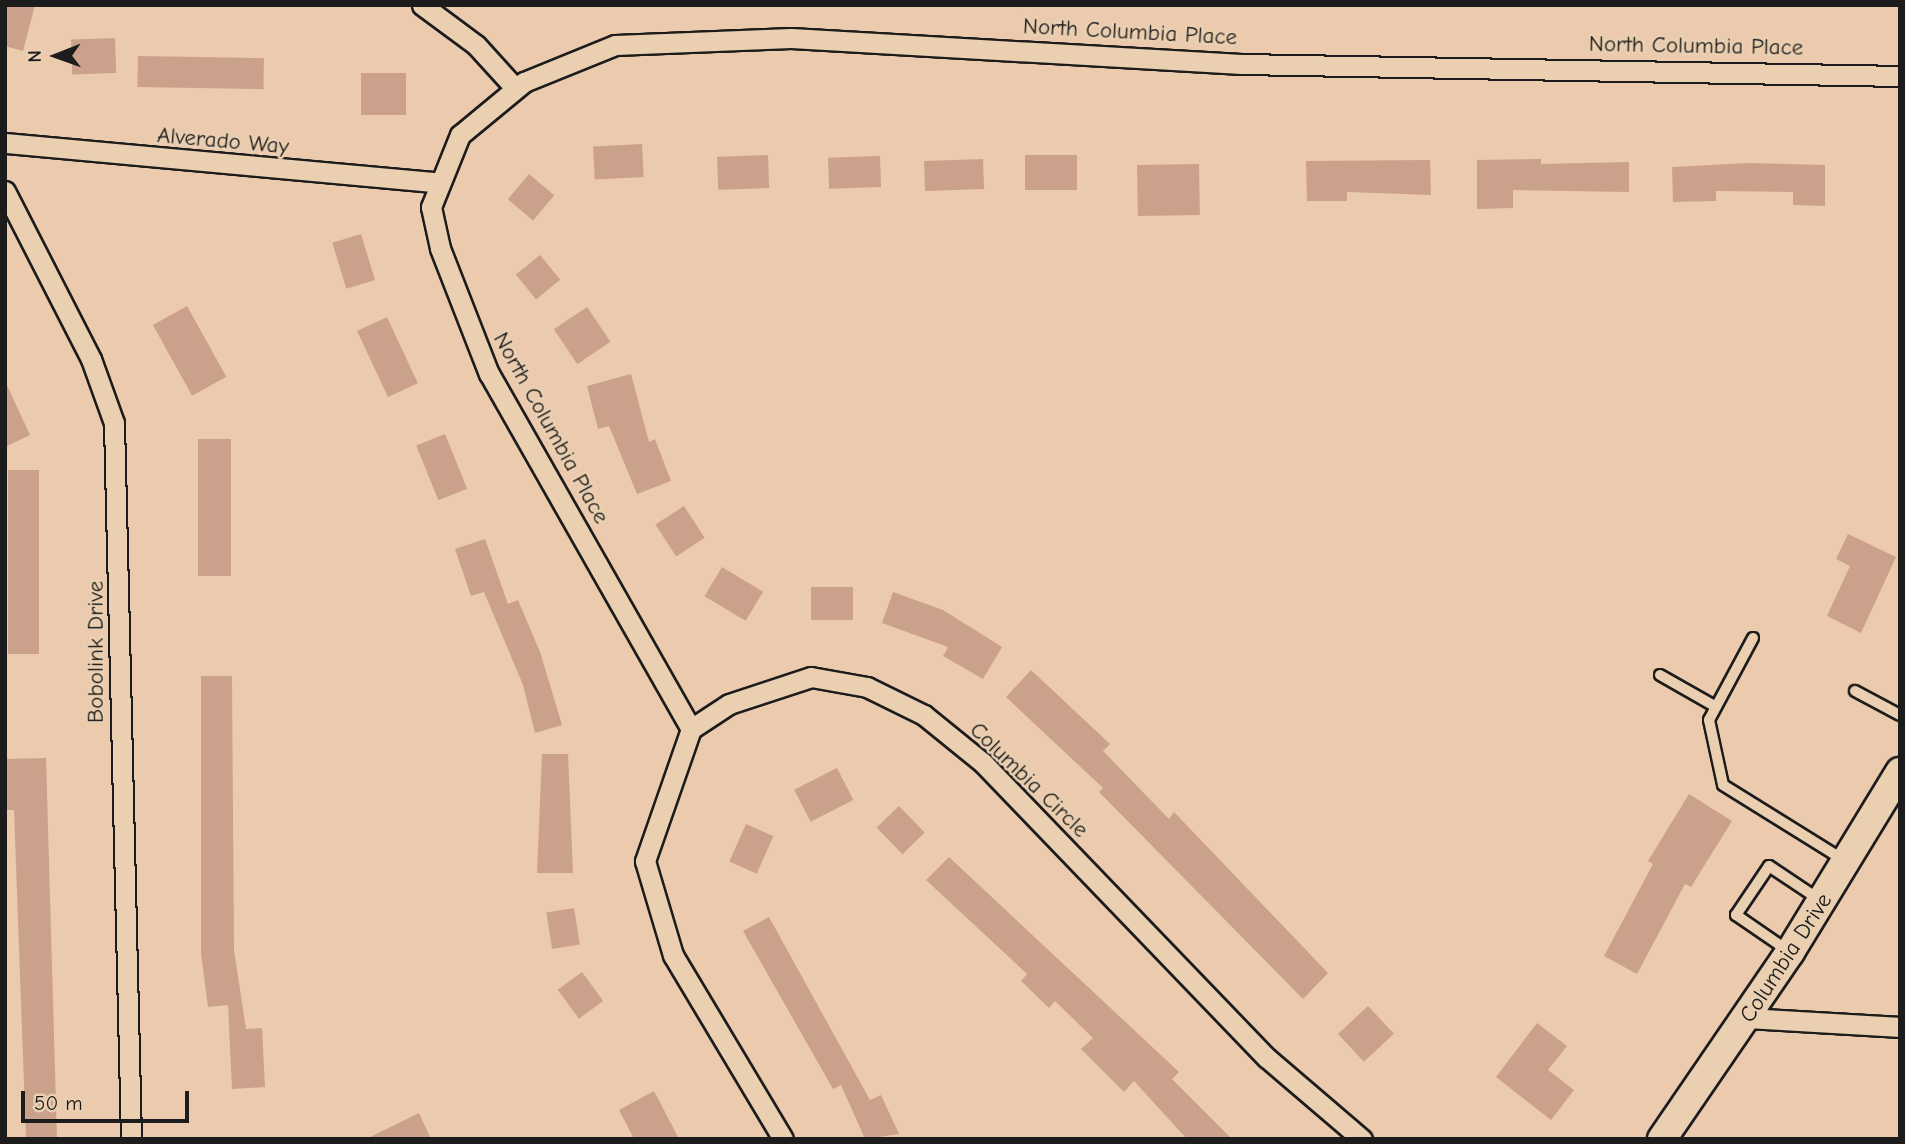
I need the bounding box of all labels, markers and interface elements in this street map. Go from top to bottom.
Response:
street label: North Columbia Place [1022,13,1238,51]
north arrow [21,21,91,91]
street label: North Columbia Place [1588,30,1804,62]
text: N [24,50,46,63]
street label: Alverado Way [156,121,290,161]
street label: North Columbia Place [487,327,615,529]
street label: Bobolink Drive [82,581,110,723]
street label: Columbia Circle [964,716,1094,844]
street label: Columbia Drive [1734,888,1838,1028]
scale bar [24,1078,192,1122]
text: 50 m [34,1091,83,1115]

